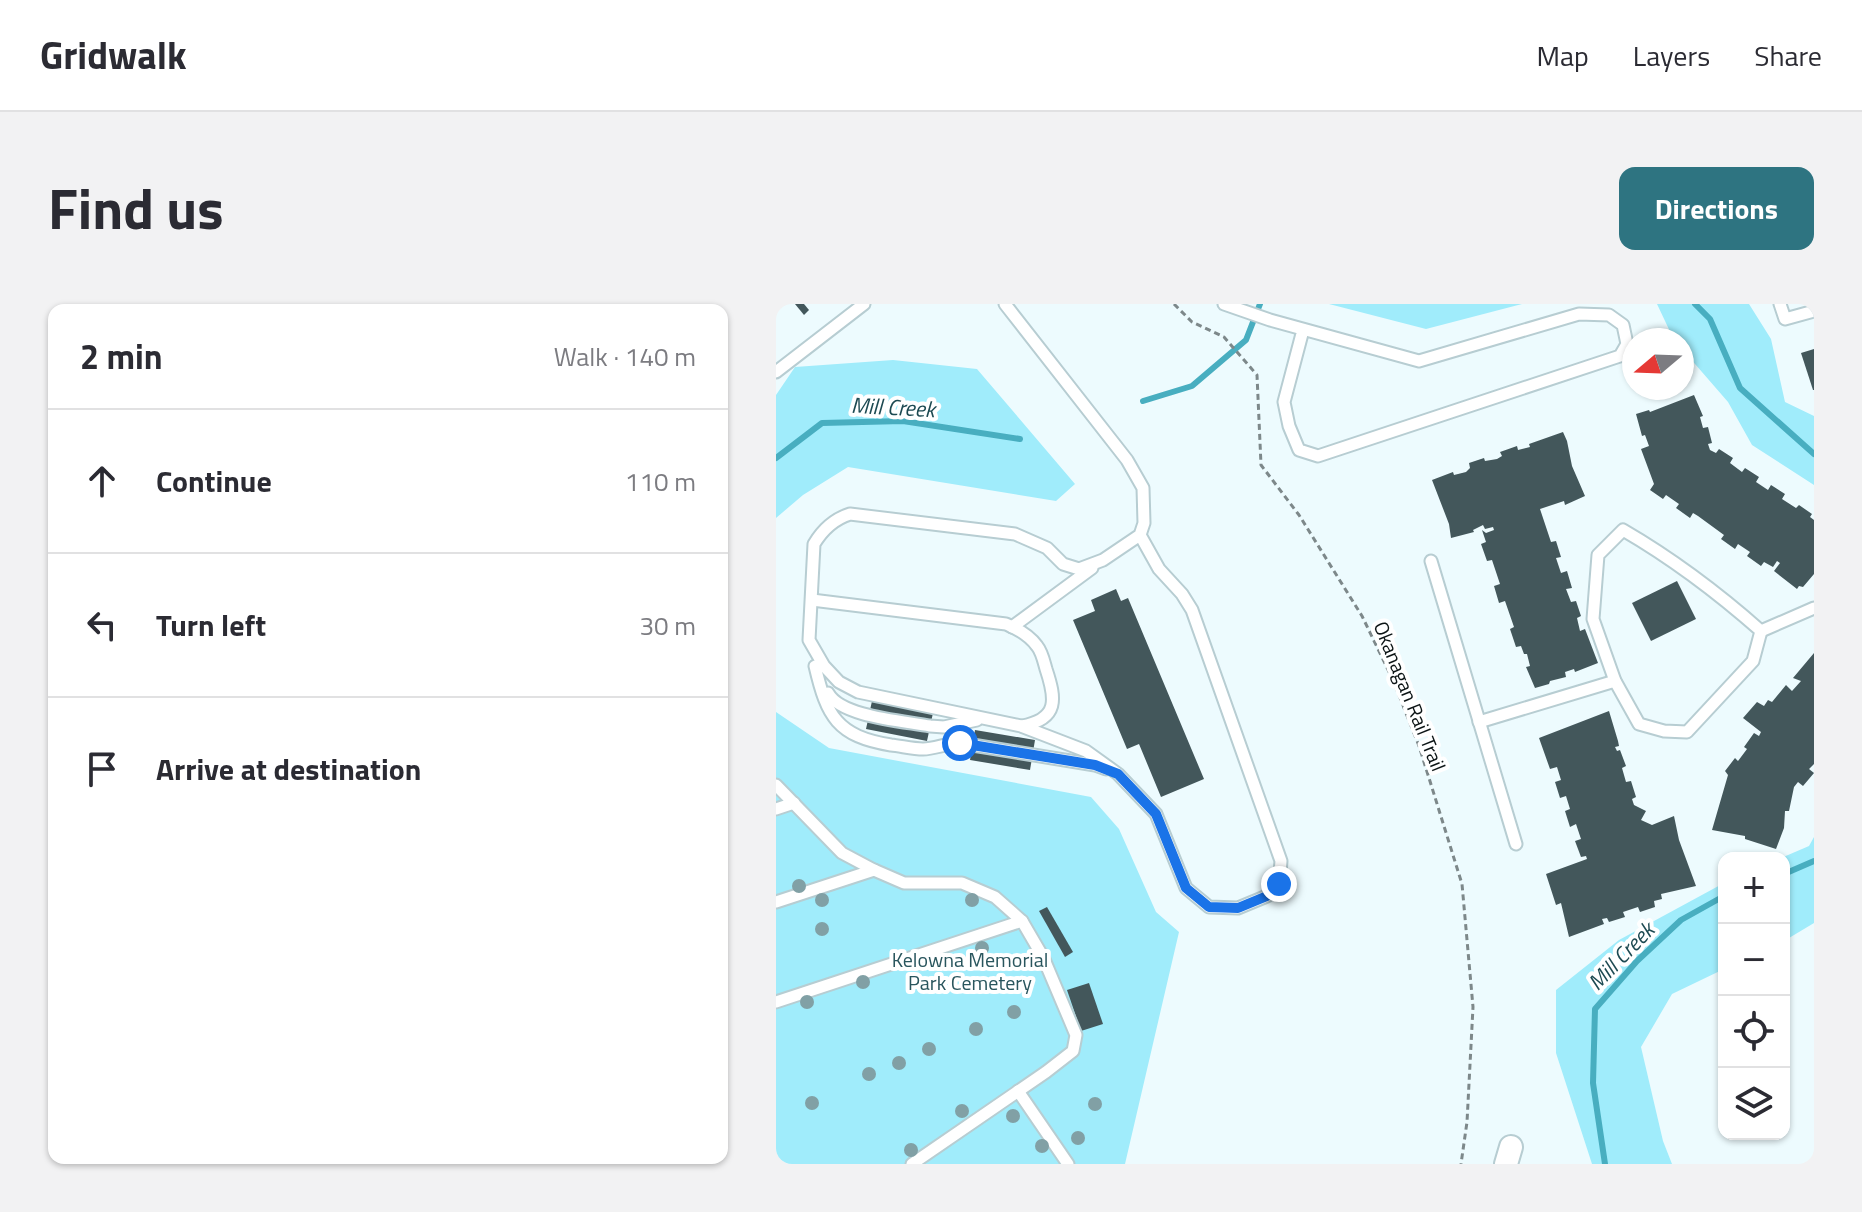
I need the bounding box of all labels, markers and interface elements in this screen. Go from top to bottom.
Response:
text: Gridwalk [40,26,187,84]
text: Map [1536,34,1589,77]
text: Layers [1633,34,1710,77]
text: Share [1754,34,1822,77]
text: Find us [48,166,224,251]
button: Directions [1619,167,1814,250]
north arrow [1622,328,1694,400]
text: 2 min [80,330,163,382]
text: Walk · 140 m [554,337,696,376]
water label: Mill Creek [850,388,938,426]
text: Continue [156,458,272,504]
icon: ahead [80,459,124,503]
text: 110 m [625,462,696,501]
text: Turn left [156,602,266,648]
icon: left [80,603,124,647]
text: 30 m [639,606,696,645]
street label: Okanagan Rail Trail [1366,616,1454,776]
route start [942,725,978,761]
text: Arrive at destination [156,746,421,792]
icon: arrive [80,747,124,791]
map controls [1718,852,1790,1140]
button: + [1718,852,1790,924]
route end [1261,866,1297,902]
water label: Mill Creek [1580,912,1664,998]
button: − [1718,924,1790,996]
park label: Kelowna Memorial Park Cemetery [892,944,1048,998]
button: locate [1718,996,1790,1068]
button: layers [1718,1068,1790,1140]

